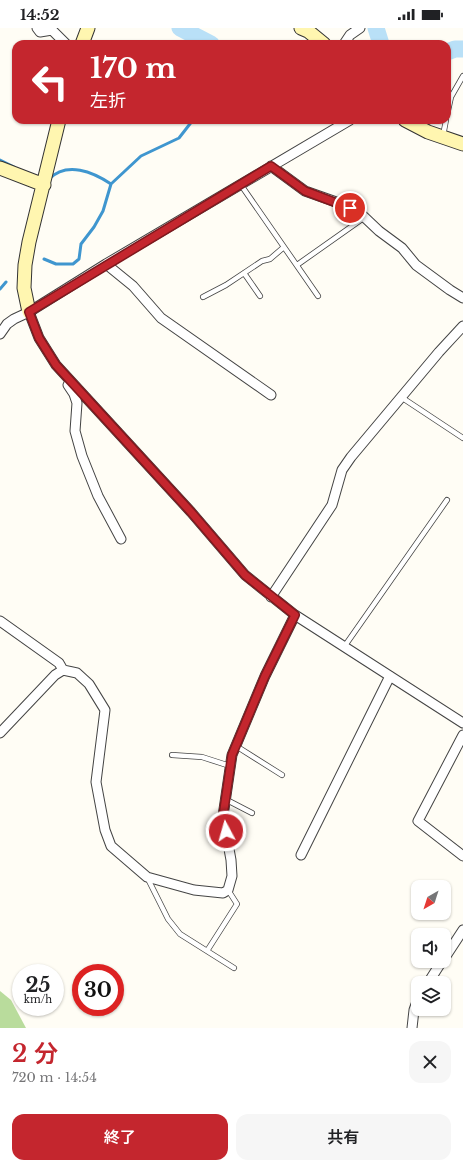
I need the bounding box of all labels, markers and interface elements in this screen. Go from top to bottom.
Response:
text: 14:52 [20,5,59,24]
text: 170 m [90,51,176,86]
icon: left [24,56,76,108]
text: 左折 [90,90,126,112]
pin [333,191,367,225]
icon: arrive [339,197,361,219]
position arrow [205,810,247,852]
north arrow [411,880,451,920]
map controls [411,880,451,1016]
button: sound [411,928,451,968]
speed limit sign: 30 [72,964,124,1016]
text: 25 [26,973,50,997]
button: layers [411,976,451,1016]
text: km/h [24,993,52,1006]
text: 2 分 [12,1039,58,1068]
button: close [409,1041,451,1083]
text: 720 m · 14:54 [12,1069,97,1086]
button: 終了 [12,1114,228,1160]
button: 共有 [236,1114,451,1160]

